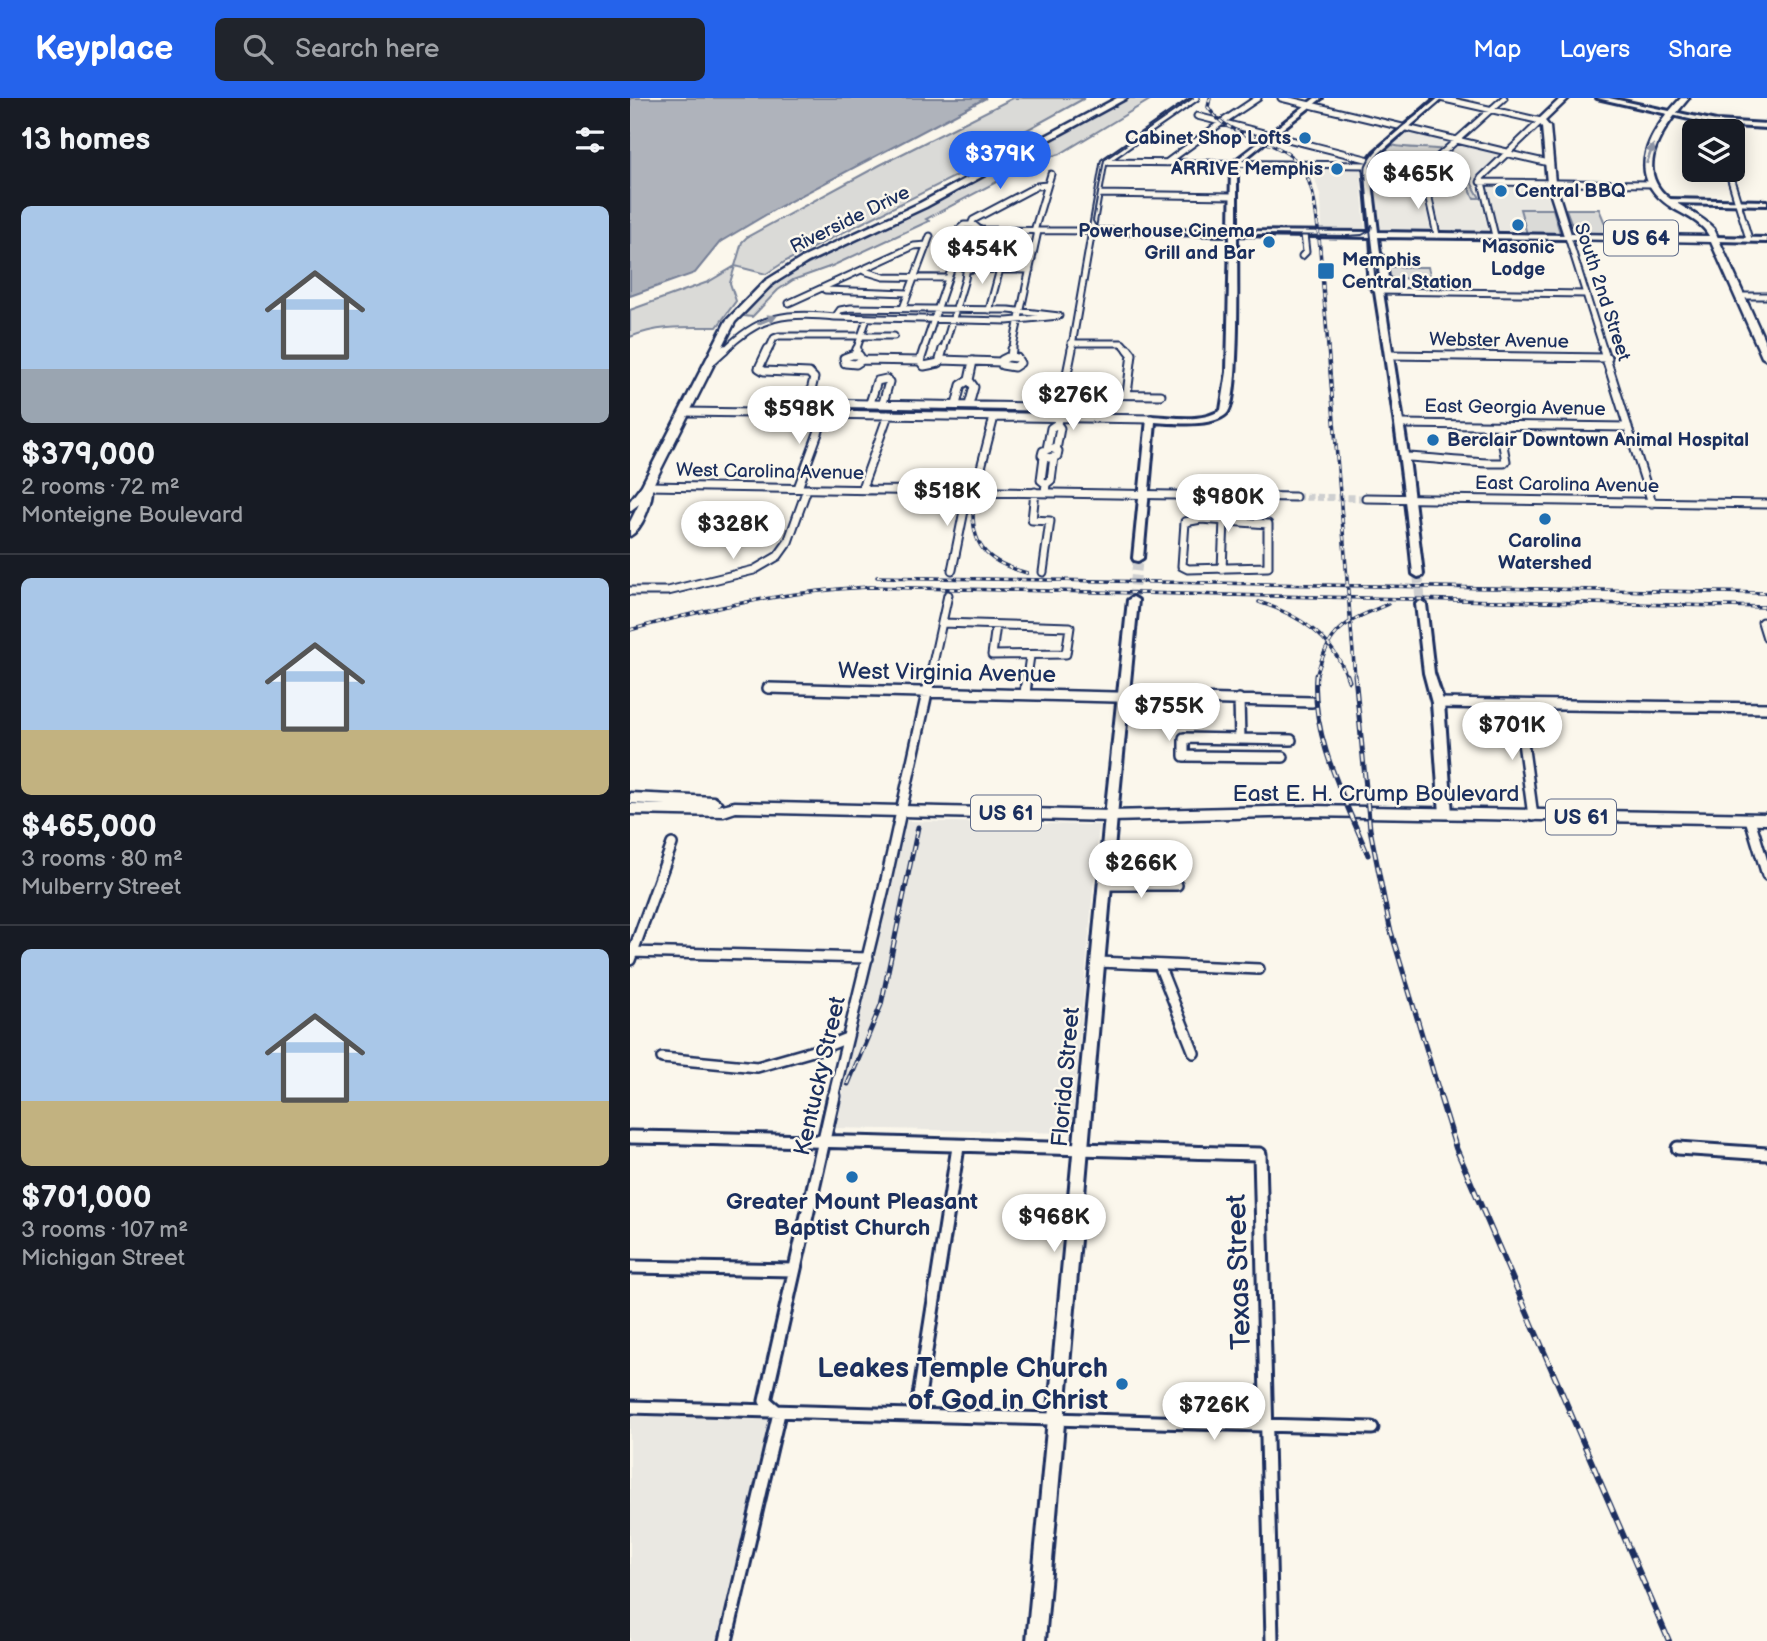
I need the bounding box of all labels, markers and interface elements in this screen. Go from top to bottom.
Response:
search box [215,18,705,81]
text: Keyplace [35,29,173,69]
icon: search [239,30,277,68]
text: Search here [295,34,439,65]
text: Map [1473,35,1521,64]
text: Layers [1559,35,1630,64]
text: Share [1668,35,1732,64]
map controls [1682,119,1745,182]
button: layers [1682,119,1745,182]
icon: filters [571,121,609,159]
text: 13 homes [21,122,150,158]
place label: Cabinet Shop Lofts [1125,127,1291,150]
marker: Cabinet Shop Lofts [1297,130,1313,146]
pin: $379K [951,132,1049,191]
text: $379K [965,140,1035,168]
one-way arrow [1645,143,1656,164]
pin: $465K [1369,152,1467,211]
place label: ARRIVE Memphis [1170,158,1323,181]
text: $465K [1382,160,1454,188]
marker: ARRIVE Memphis [1329,161,1345,177]
place label: Central BBQ [1515,180,1625,203]
street label: Riverside Drive [786,181,914,259]
marker: Central BBQ [1493,183,1509,199]
marker: Masonic Lodge [1510,217,1526,233]
place label: Powerhouse Cinema Grill and Bar [1078,220,1255,265]
street label: South 2nd Street [1569,220,1635,364]
road number: US 64 [1604,220,1678,256]
pin: $454K [933,226,1031,286]
marker: Powerhouse Cinema Grill and Bar [1261,234,1277,250]
text: $454K [946,235,1018,263]
place label: Masonic Lodge [1481,236,1555,281]
place label: Memphis Central Station [1342,249,1472,294]
icon: home [252,252,378,378]
marker: Memphis Central Station [1316,261,1336,281]
one-way arrow [757,315,778,326]
street label: Webster Avenue [1429,328,1569,354]
pin: $276K [1024,372,1122,432]
text: $276K [1038,381,1108,409]
pin: $598K [750,386,848,446]
text: $598K [763,395,835,423]
street label: East Georgia Avenue [1424,395,1606,421]
place label: Berclair Downtown Animal Hospital [1447,429,1749,452]
marker: Berclair Downtown Animal Hospital [1425,432,1441,448]
text: $379,000 [21,437,155,473]
street label: West Carolina Avenue [676,459,864,485]
pin: $518K [898,468,996,528]
street label: East Carolina Avenue [1475,472,1659,498]
text: 2 rooms · 72 m² [21,473,180,501]
pin: $980K [1179,474,1277,534]
text: $518K [913,477,981,505]
text: $980K [1192,483,1264,511]
text: Monteigne Boulevard [21,501,243,529]
pin: $328K [684,502,782,561]
text: $328K [697,510,769,538]
marker: Carolina Watershed [1537,511,1553,527]
place label: Carolina Watershed [1498,530,1592,575]
icon: home [252,624,378,750]
street label: West Virginia Avenue [838,657,1056,689]
pin: $755K [1120,684,1218,743]
text: $755K [1134,692,1204,720]
pin: $701K [1463,702,1561,762]
text: $701K [1478,711,1546,739]
street label: East E. H. Crump Boulevard [1233,780,1519,808]
road number: US 61 [971,796,1041,830]
road number: US 61 [1546,800,1616,834]
text: $465,000 [21,809,157,845]
pin: $266K [1092,840,1190,900]
text: 3 rooms · 80 m² [21,845,183,873]
text: $266K [1105,849,1177,877]
text: Mulberry Street [21,873,181,901]
street label: Kentucky Street [788,994,852,1158]
icon: home [252,995,378,1121]
street label: Florida Street [1046,1006,1086,1148]
marker: Greater Mount Pleasant Baptist Church [844,1169,860,1185]
text: $701,000 [21,1180,151,1216]
place label: Greater Mount Pleasant Baptist Church [726,1188,978,1242]
street label: Texas Street [1220,1193,1258,1350]
pin: $968K [1005,1194,1103,1254]
text: $968K [1018,1203,1090,1231]
text: 3 rooms · 107 m² [21,1216,188,1244]
text: Michigan Street [21,1244,185,1272]
place label: Leakes Temple Church of God in Christ [817,1352,1108,1417]
marker: Leakes Temple Church of God in Christ [1114,1376,1130,1392]
pin: $726K [1165,1382,1263,1442]
text: $726K [1178,1391,1250,1419]

